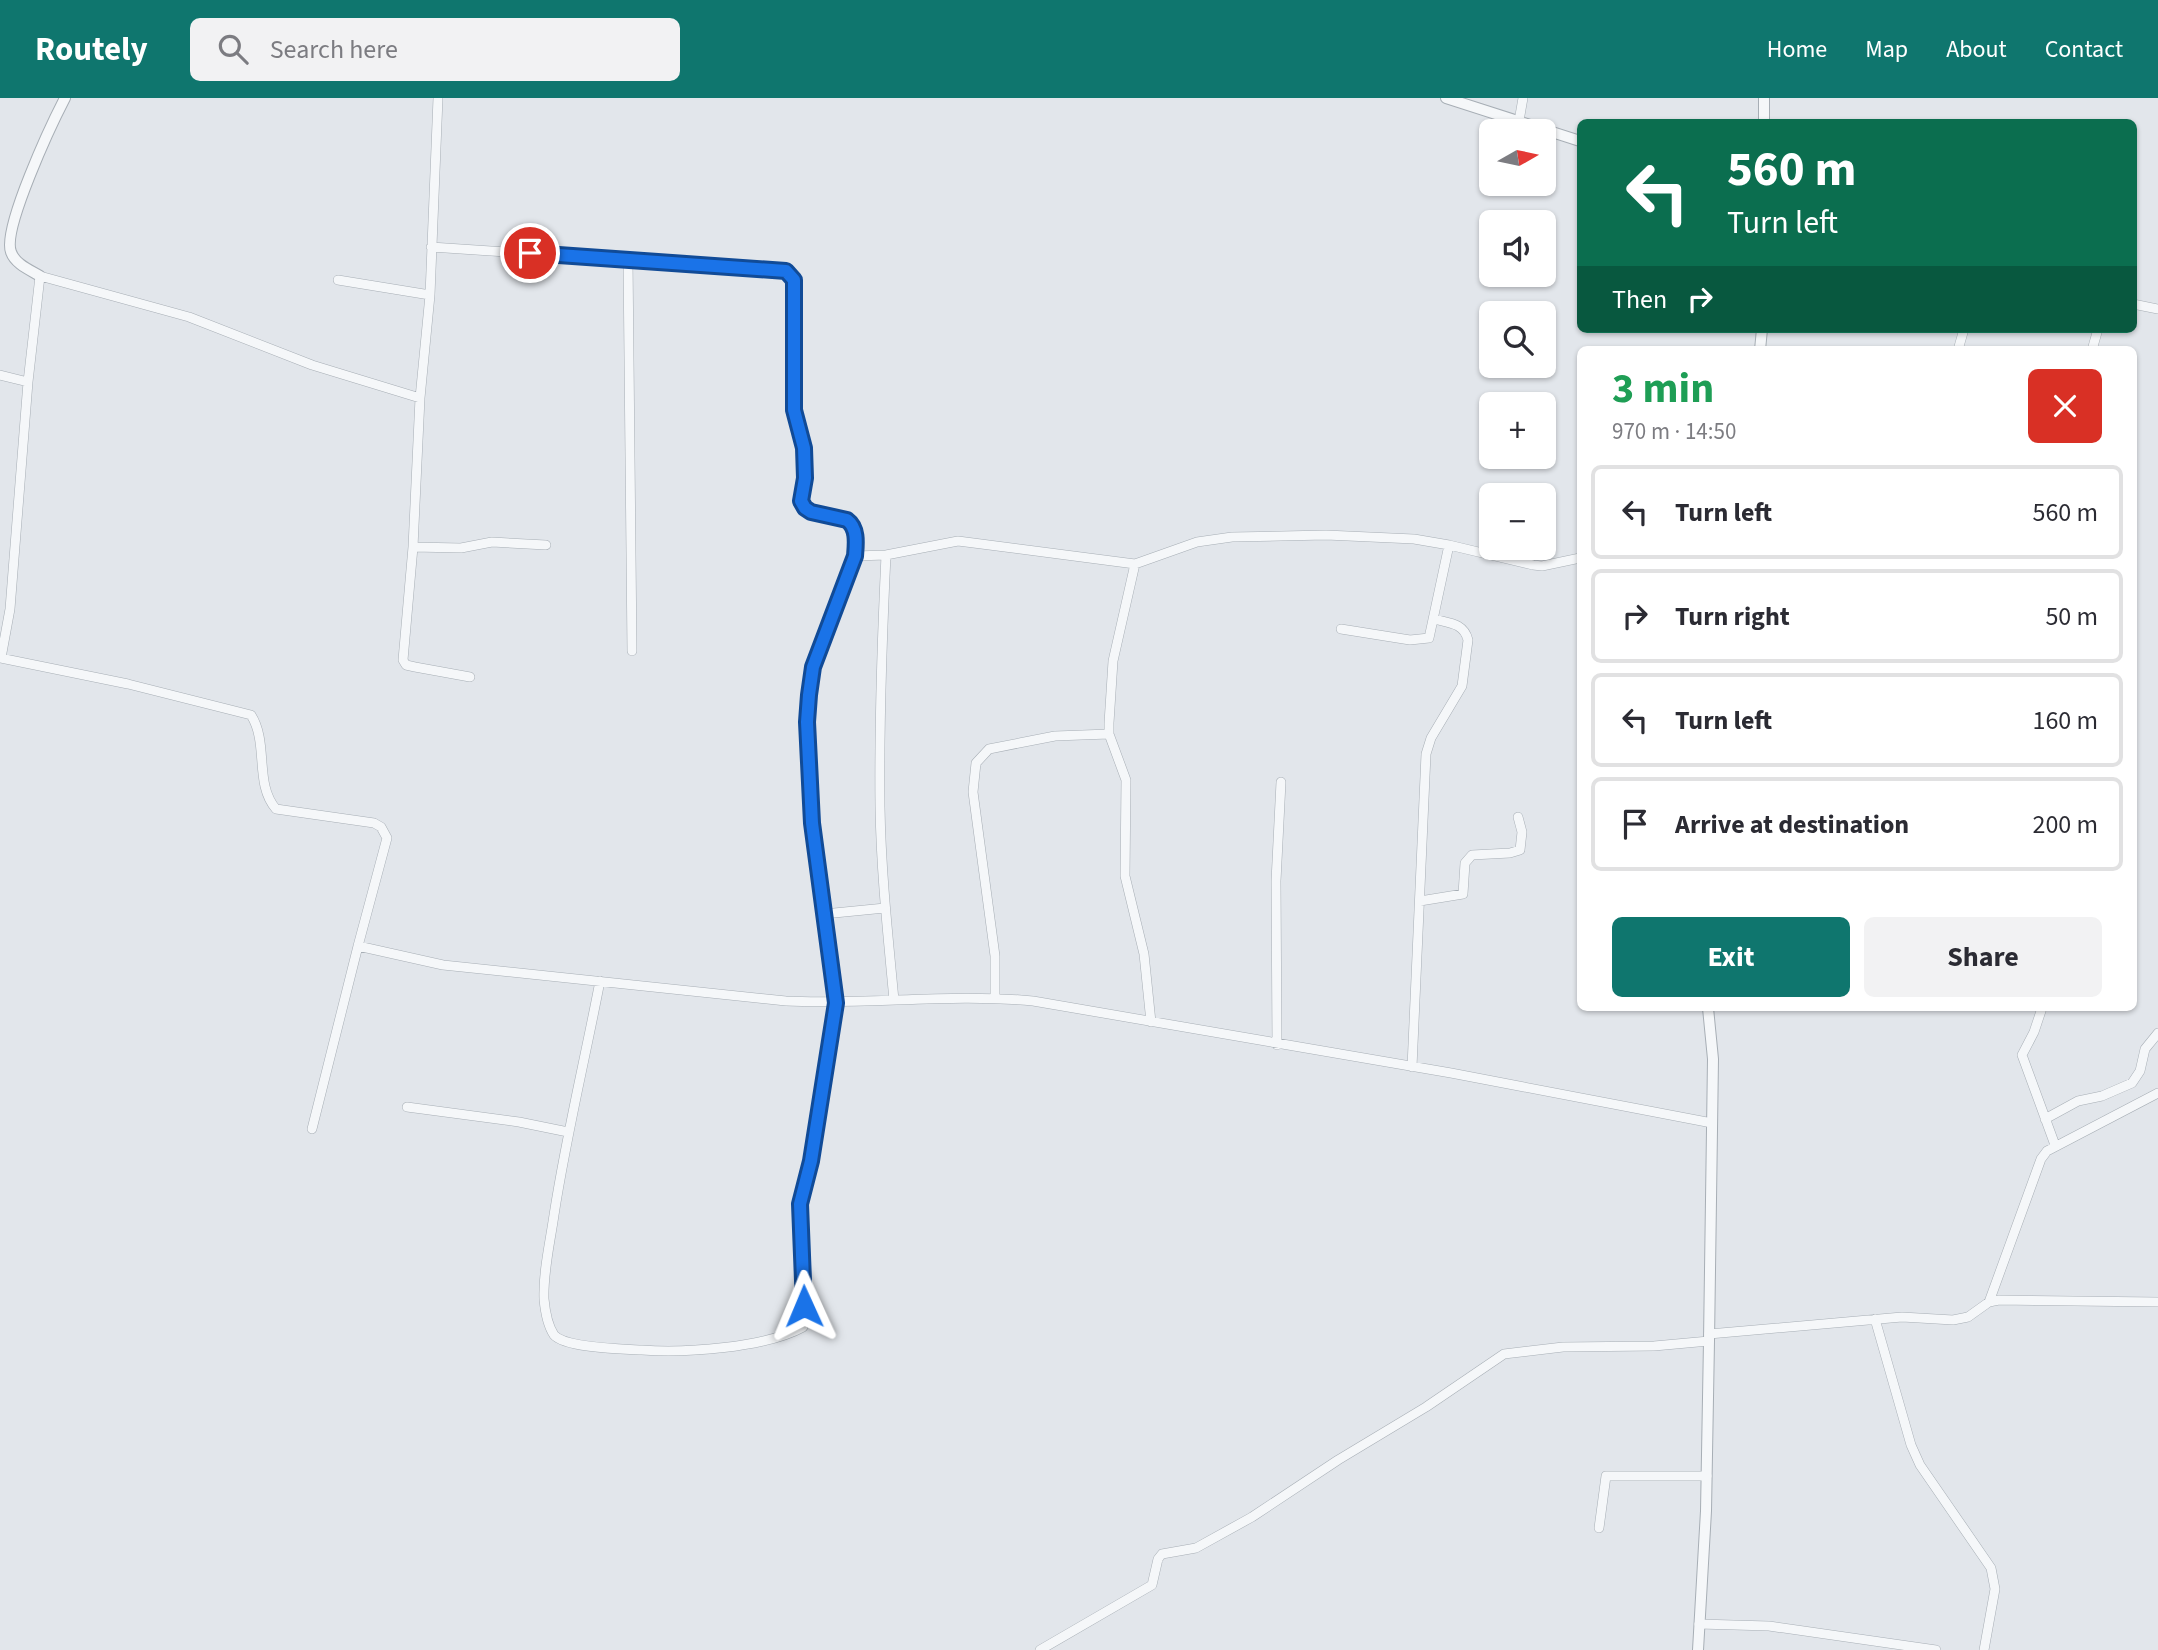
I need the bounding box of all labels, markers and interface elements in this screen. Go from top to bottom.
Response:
search box [190,18,680,81]
text: Routely [35,26,148,73]
icon: search [214,30,252,68]
text: Search here [270,31,398,68]
text: Home [1767,32,1827,67]
text: Map [1865,32,1908,67]
text: About [1946,32,2007,67]
text: Contact [2045,32,2123,67]
north arrow [1479,119,1556,196]
map controls [1479,119,1556,560]
text: 560 m [1727,135,1856,205]
icon: left [1612,147,1703,238]
text: Turn left [1727,200,1838,246]
button: sound [1479,210,1556,287]
pin [500,223,560,283]
icon: arrive [511,234,549,272]
icon: right [1681,280,1719,318]
text: Then [1612,281,1667,318]
button: search [1479,301,1556,378]
text: 3 min [1612,359,1714,419]
button: close [2028,369,2102,443]
button: + [1479,392,1556,469]
text: 970 m · 14:50 [1612,415,1736,448]
button: − [1479,483,1556,560]
icon: left [1616,493,1654,531]
text: Turn left [1675,494,1772,531]
text: 560 m [2032,494,2098,531]
icon: right [1616,597,1654,635]
text: Turn right [1675,598,1790,635]
text: 50 m [2045,598,2098,635]
icon: left [1616,701,1654,739]
text: Turn left [1675,702,1772,739]
text: 160 m [2032,702,2098,739]
icon: arrive [1616,805,1654,843]
text: Arrive at destination [1675,806,1909,843]
text: 200 m [2032,806,2098,843]
button: Exit [1612,917,1850,997]
button: Share [1864,917,2102,997]
position arrow [767,1269,841,1343]

